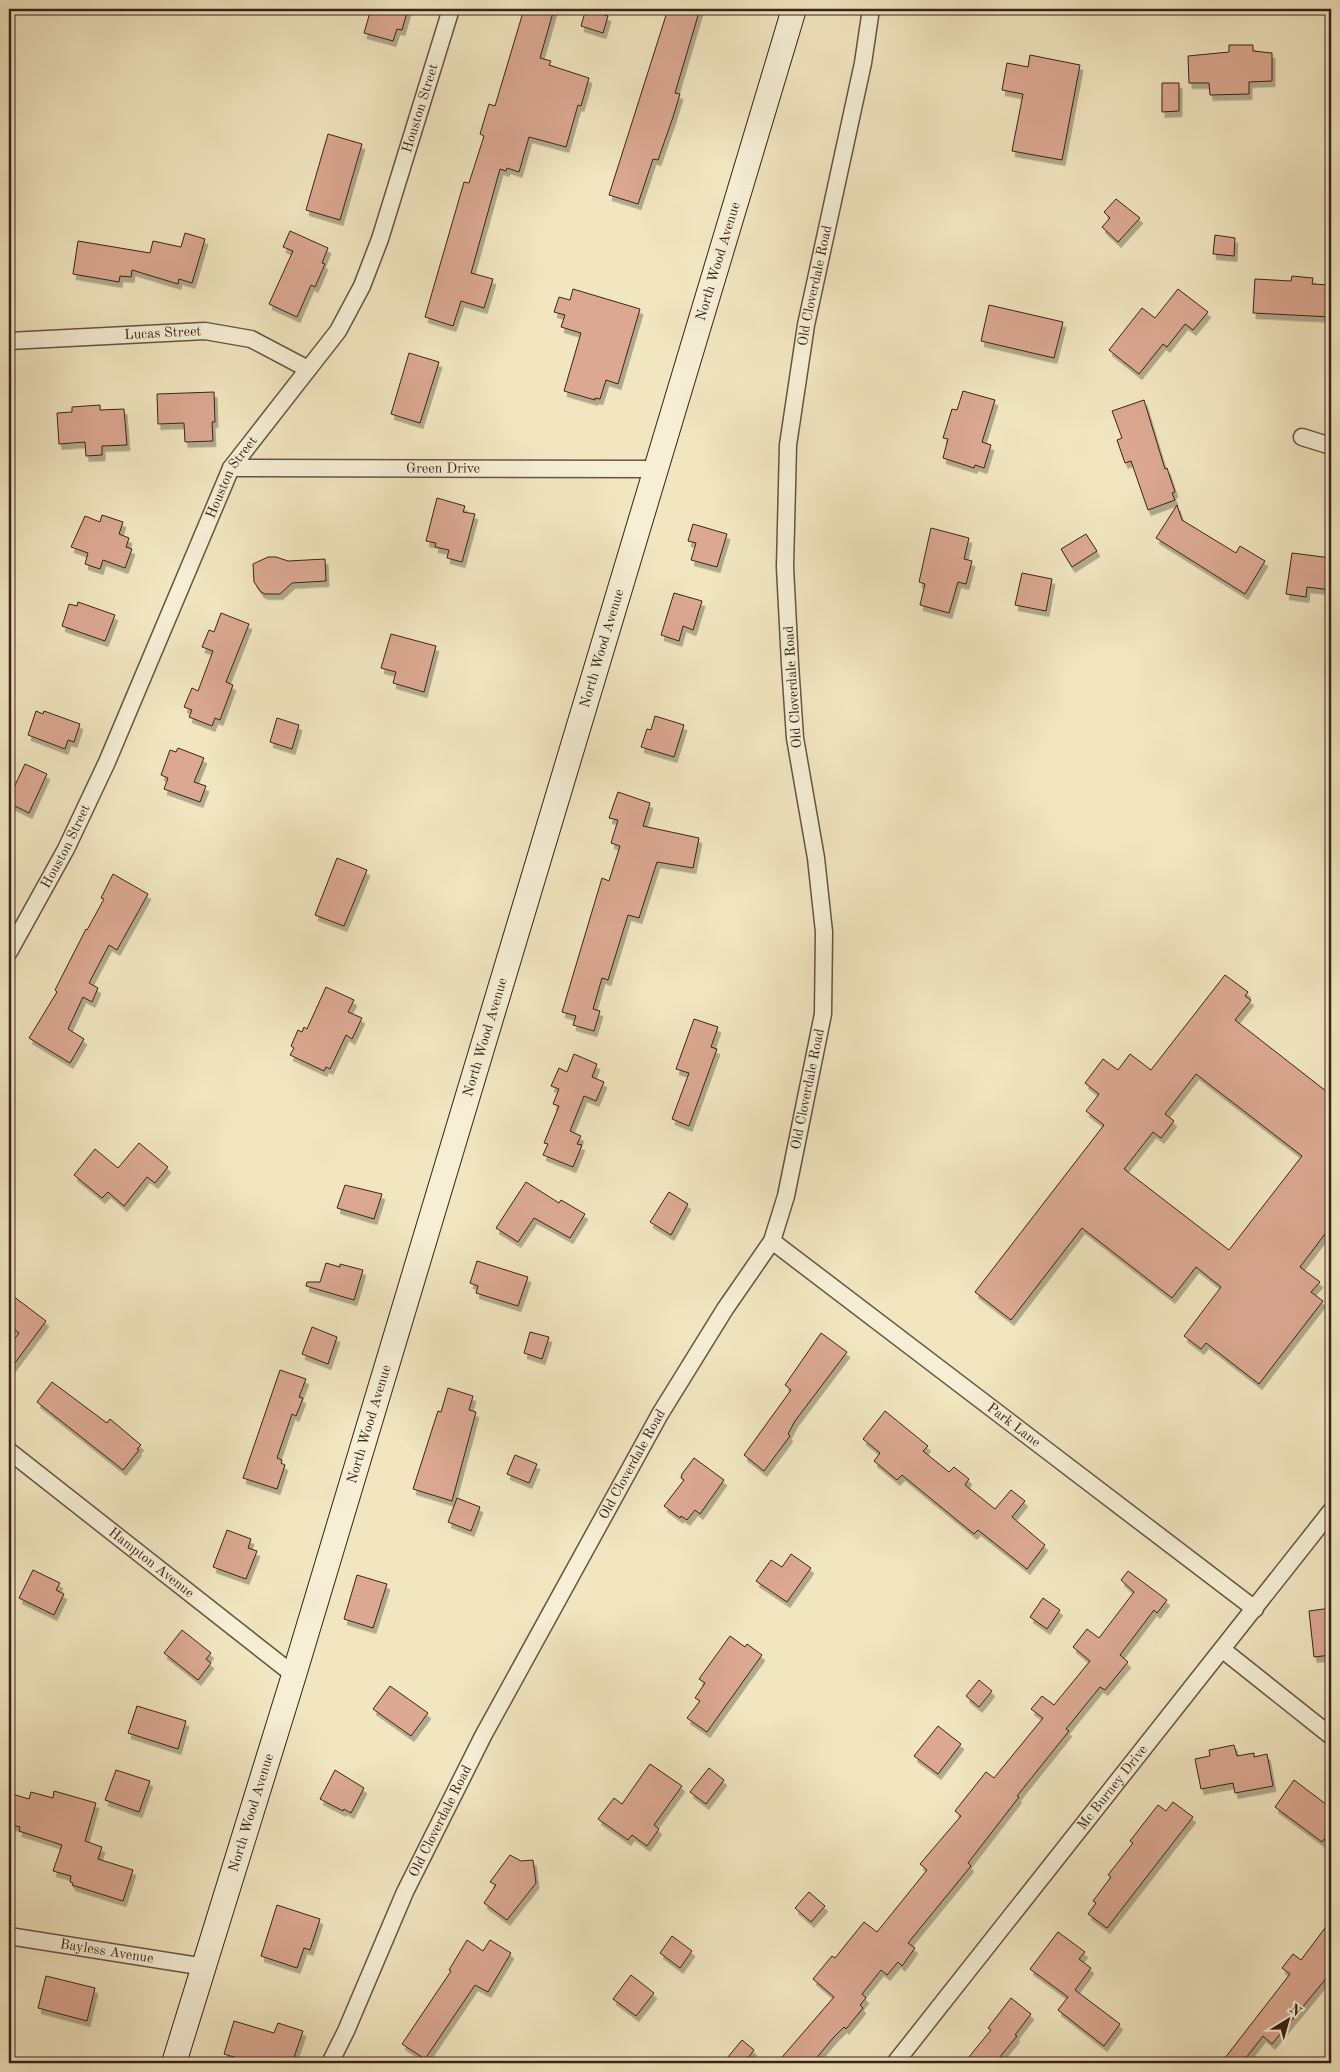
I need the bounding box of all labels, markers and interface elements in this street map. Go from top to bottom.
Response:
street label: Houston Street [400,62,441,154]
street label: North Wood Avenue [694,200,743,322]
street label: Old Cloverdale Road [796,224,834,347]
street label: Lucas Street [124,324,202,342]
street label: Houston Street [204,434,260,520]
street label: Green Drive [406,461,480,476]
street label: North Wood Avenue [578,587,627,709]
street label: Old Cloverdale Road [782,625,804,749]
street label: Houston Street [39,802,93,891]
street label: North Wood Avenue [461,976,510,1098]
street label: Old Cloverdale Road [789,1027,827,1151]
street label: North Wood Avenue [345,1363,394,1485]
street label: Park Lane [984,1401,1043,1450]
street label: Old Cloverdale Road [596,1407,668,1522]
street label: Hampton Avenue [106,1525,197,1601]
street label: Mc Burney Drive [1075,1743,1150,1833]
street label: North Wood Avenue [227,1752,276,1874]
street label: Old Cloverdale Road [407,1763,474,1879]
street label: Bayless Avenue [59,1937,155,1966]
north arrow [1262,1994,1312,2044]
text: N [1287,2002,1304,2019]

